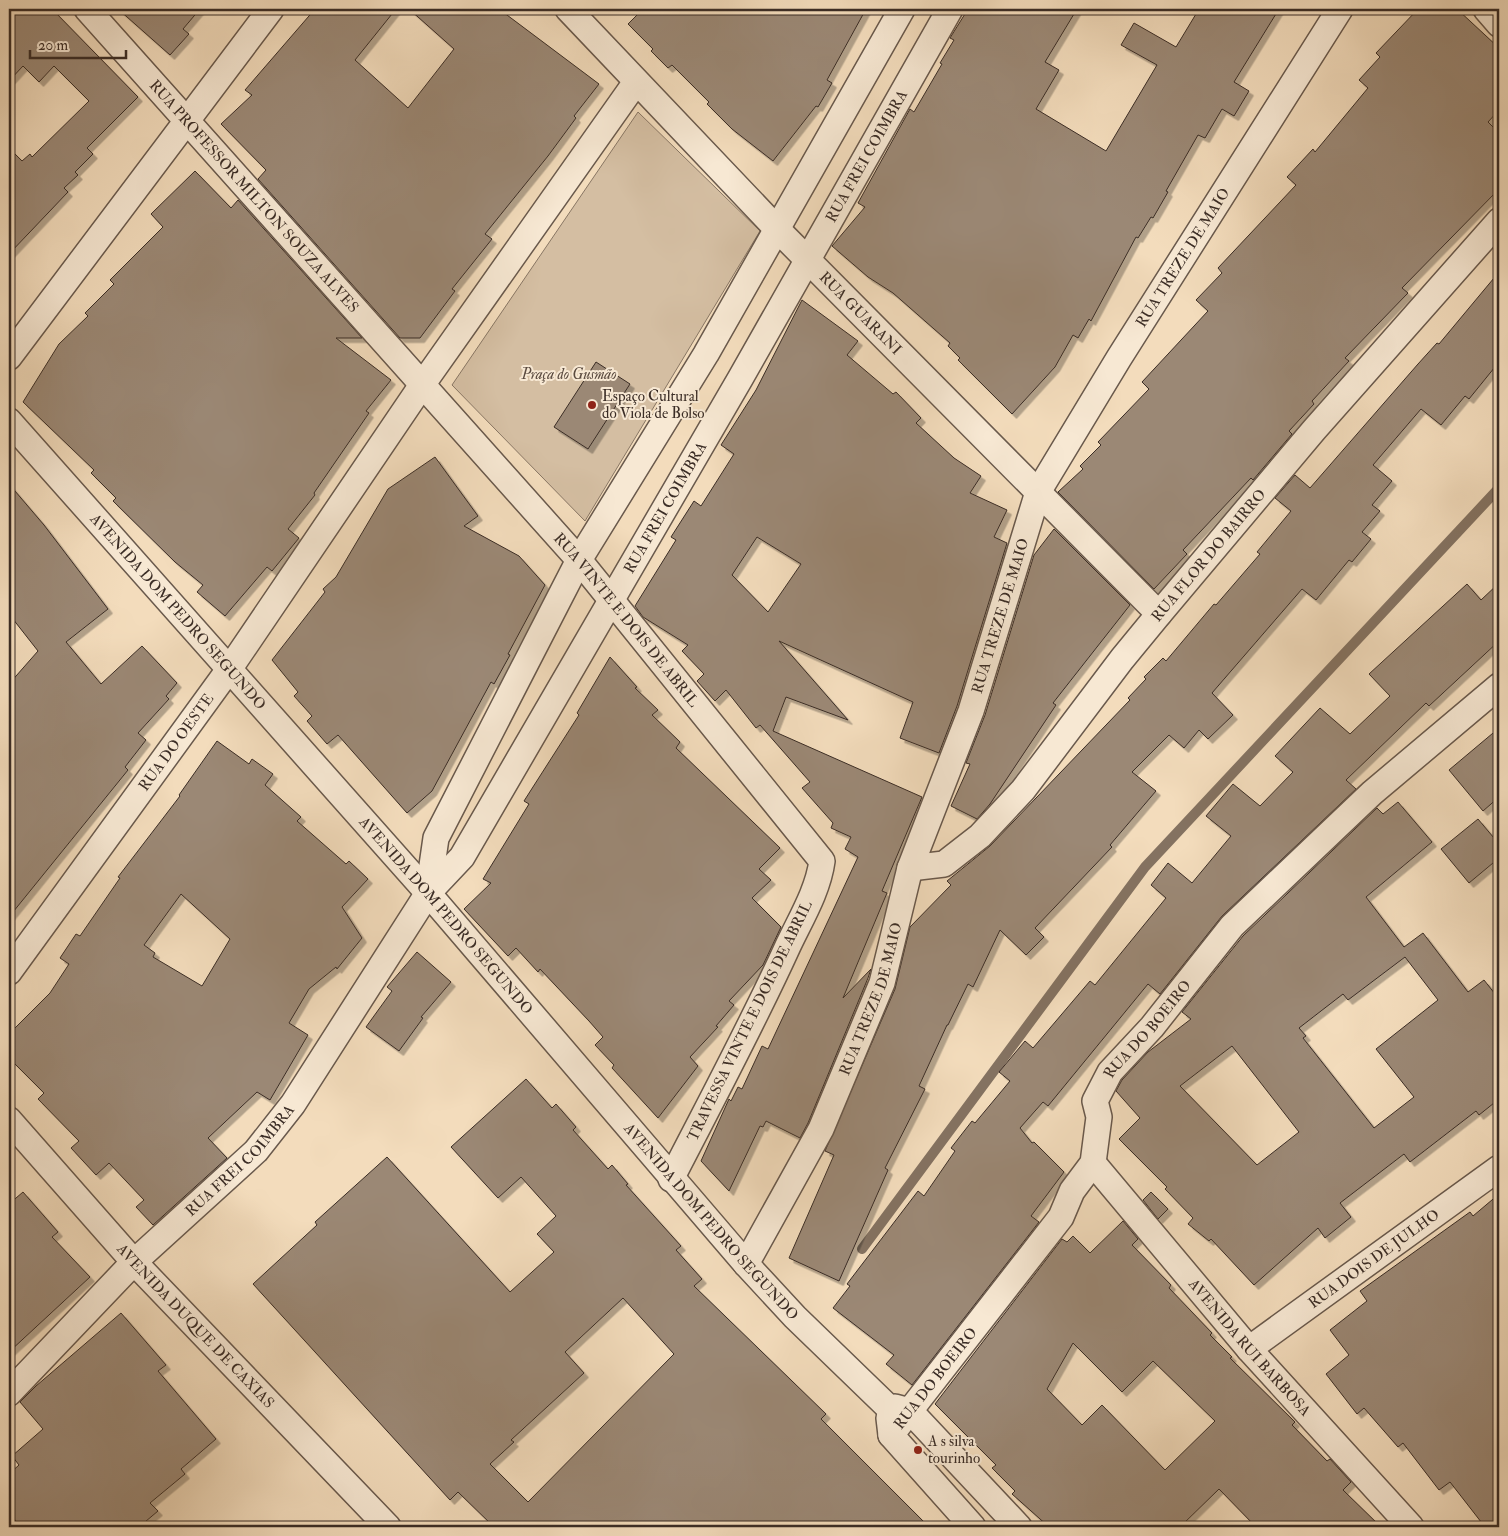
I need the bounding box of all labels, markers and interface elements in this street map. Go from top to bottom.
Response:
scale bar [30,28,126,60]
text: 20 m [38,36,68,55]
street label: RUA PROFESSOR MILTON SOUZA ALVES [145,76,363,317]
street label: RUA FREI COIMBRA [821,86,912,226]
street label: RUA TREZE DE MAIO [1131,184,1234,331]
street label: RUA GUARANI [815,268,906,359]
park label: Praça do Gusmão [520,365,617,384]
place label: Espaço Cultural do Viola de Bolso [602,387,705,423]
marker: Espaço Cultural do Viola de Bolso [586,399,598,411]
street label: RUA FREI COIMBRA [619,438,711,577]
street label: RUA FLOR DO BAIRRO [1147,485,1270,626]
street label: AVENIDA DOM PEDRO SEGUNDO [86,509,270,714]
street label: RUA VINTE E DOIS DE ABRIL [550,529,703,711]
street label: RUA TREZE DE MAIO [967,536,1033,696]
street label: RUA DO OESTE [134,690,218,795]
street label: AVENIDA DOM PEDRO SEGUNDO [354,812,537,1018]
street label: TRAVESSA VINTE E DOIS DE ABRIL [683,898,817,1144]
street label: RUA TREZE DE MAIO [835,920,906,1078]
street label: RUA DO BOEIRO [1099,976,1195,1081]
street label: RUA FREI COIMBRA [181,1100,299,1220]
street label: AVENIDA DOM PEDRO SEGUNDO [619,1118,803,1324]
street label: RUA DOIS DE JULHO [1305,1205,1443,1312]
street label: AVENIDA DUQUE DE CAXIAS [112,1239,278,1412]
street label: AVENIDA RUI BARBOSA [1184,1274,1315,1420]
street label: RUA DO BOEIRO [890,1323,981,1433]
place label: A s silva tourinho [927,1432,980,1468]
marker: A s silva tourinho [912,1444,924,1456]

